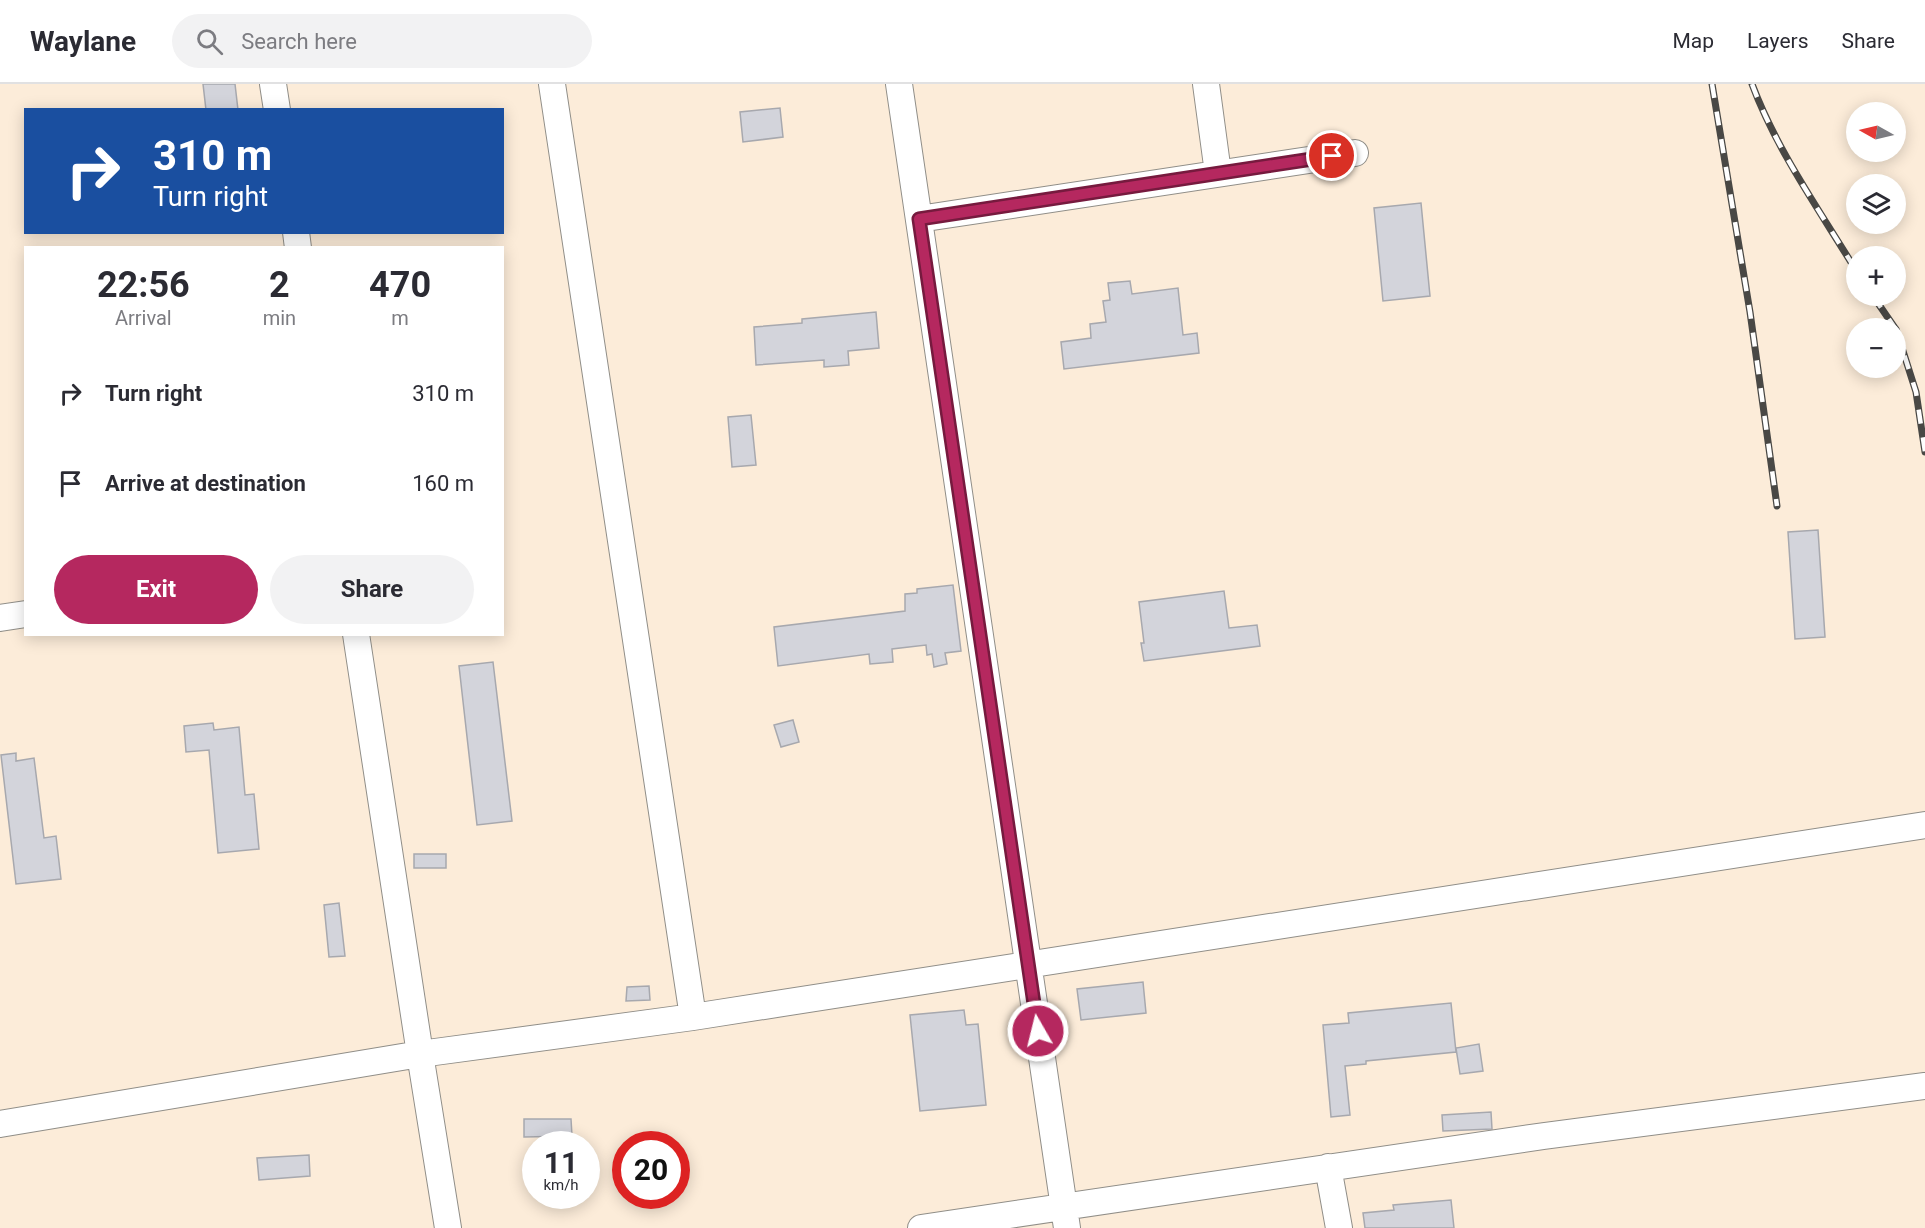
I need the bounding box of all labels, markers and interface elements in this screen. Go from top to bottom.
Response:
search box [172,14,592,68]
text: Waylane [30,25,136,58]
icon: search [193,25,226,58]
text: Search here [241,29,357,54]
text: Map [1672,29,1714,53]
text: Layers [1747,29,1808,53]
text: Share [1841,29,1895,53]
north arrow [1846,102,1906,162]
map controls [1846,102,1906,378]
pin [1306,130,1357,181]
text: 310 m [153,131,272,180]
icon: right [54,132,132,210]
icon: arrive [1315,139,1348,172]
button: layers [1846,174,1906,234]
text: Turn right [153,181,268,213]
button: + [1846,246,1906,306]
text: 22:56 [97,264,190,306]
text: 2 [269,264,290,306]
text: 470 [369,264,431,306]
text: Arrival [115,306,172,330]
text: min [263,306,296,330]
text: m [391,306,409,330]
button: − [1846,318,1906,378]
icon: right [54,377,87,410]
text: Turn right [105,381,202,406]
text: 310 m [412,381,474,406]
icon: arrive [54,467,87,500]
text: Arrive at destination [105,471,306,496]
text: 160 m [412,471,474,496]
button: Exit [54,555,258,624]
button: Share [270,555,474,624]
position arrow [1006,999,1070,1063]
speed limit sign: 20 [612,1131,690,1209]
text: 11 [544,1145,578,1180]
text: km/h [543,1176,579,1194]

